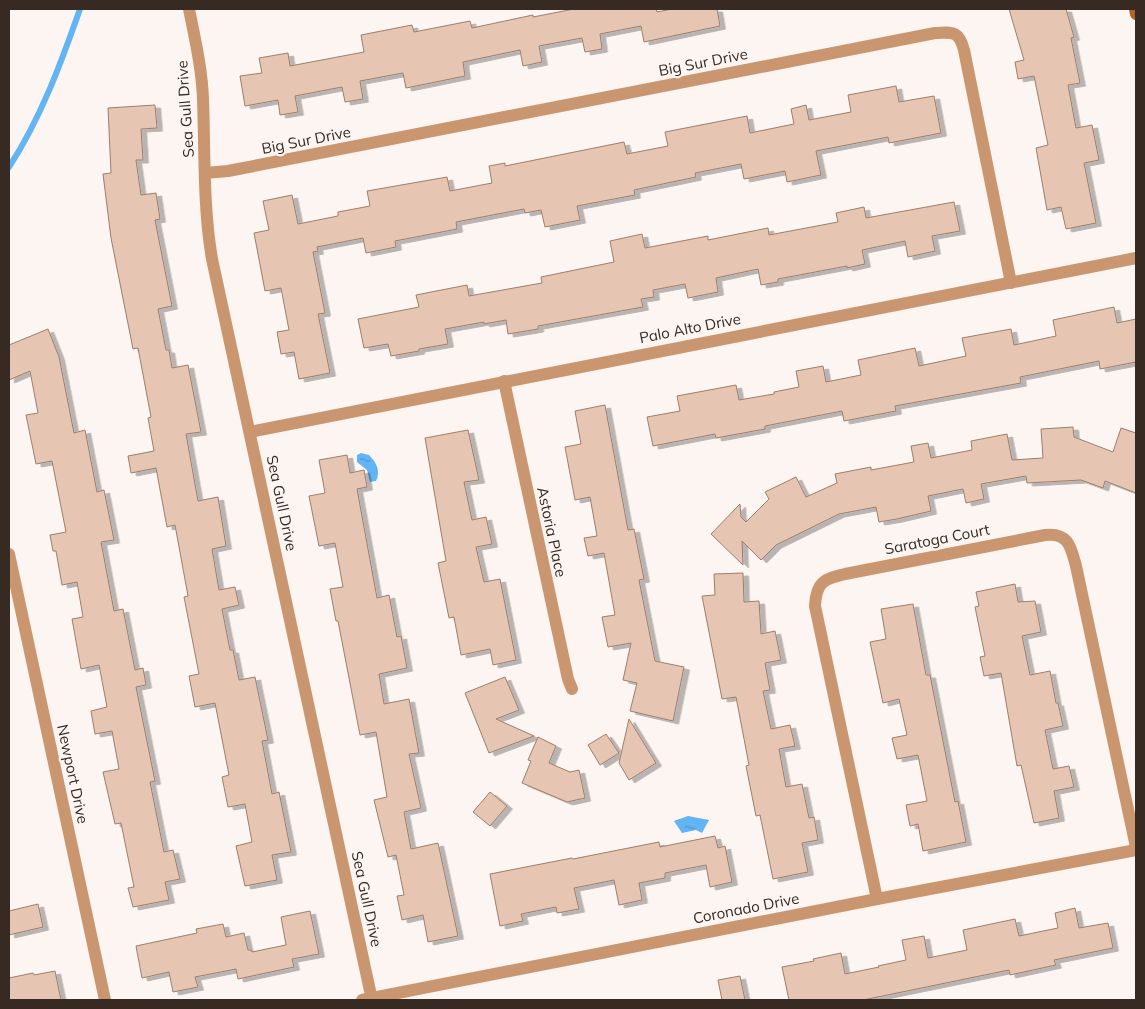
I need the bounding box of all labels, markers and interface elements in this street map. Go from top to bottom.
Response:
street label: Big Sur Drive [657,44,749,80]
street label: Sea Gull Drive [172,60,198,158]
street label: Big Sur Drive [260,122,352,158]
street label: Palo Alto Drive [638,309,742,347]
street label: Sea Gull Drive [263,453,301,553]
street label: Astoria Place [533,485,571,579]
street label: Saratoga Court [883,520,991,558]
street label: Newport Drive [53,723,93,825]
street label: Sea Gull Drive [348,849,386,949]
street label: Coronado Drive [691,888,801,928]

